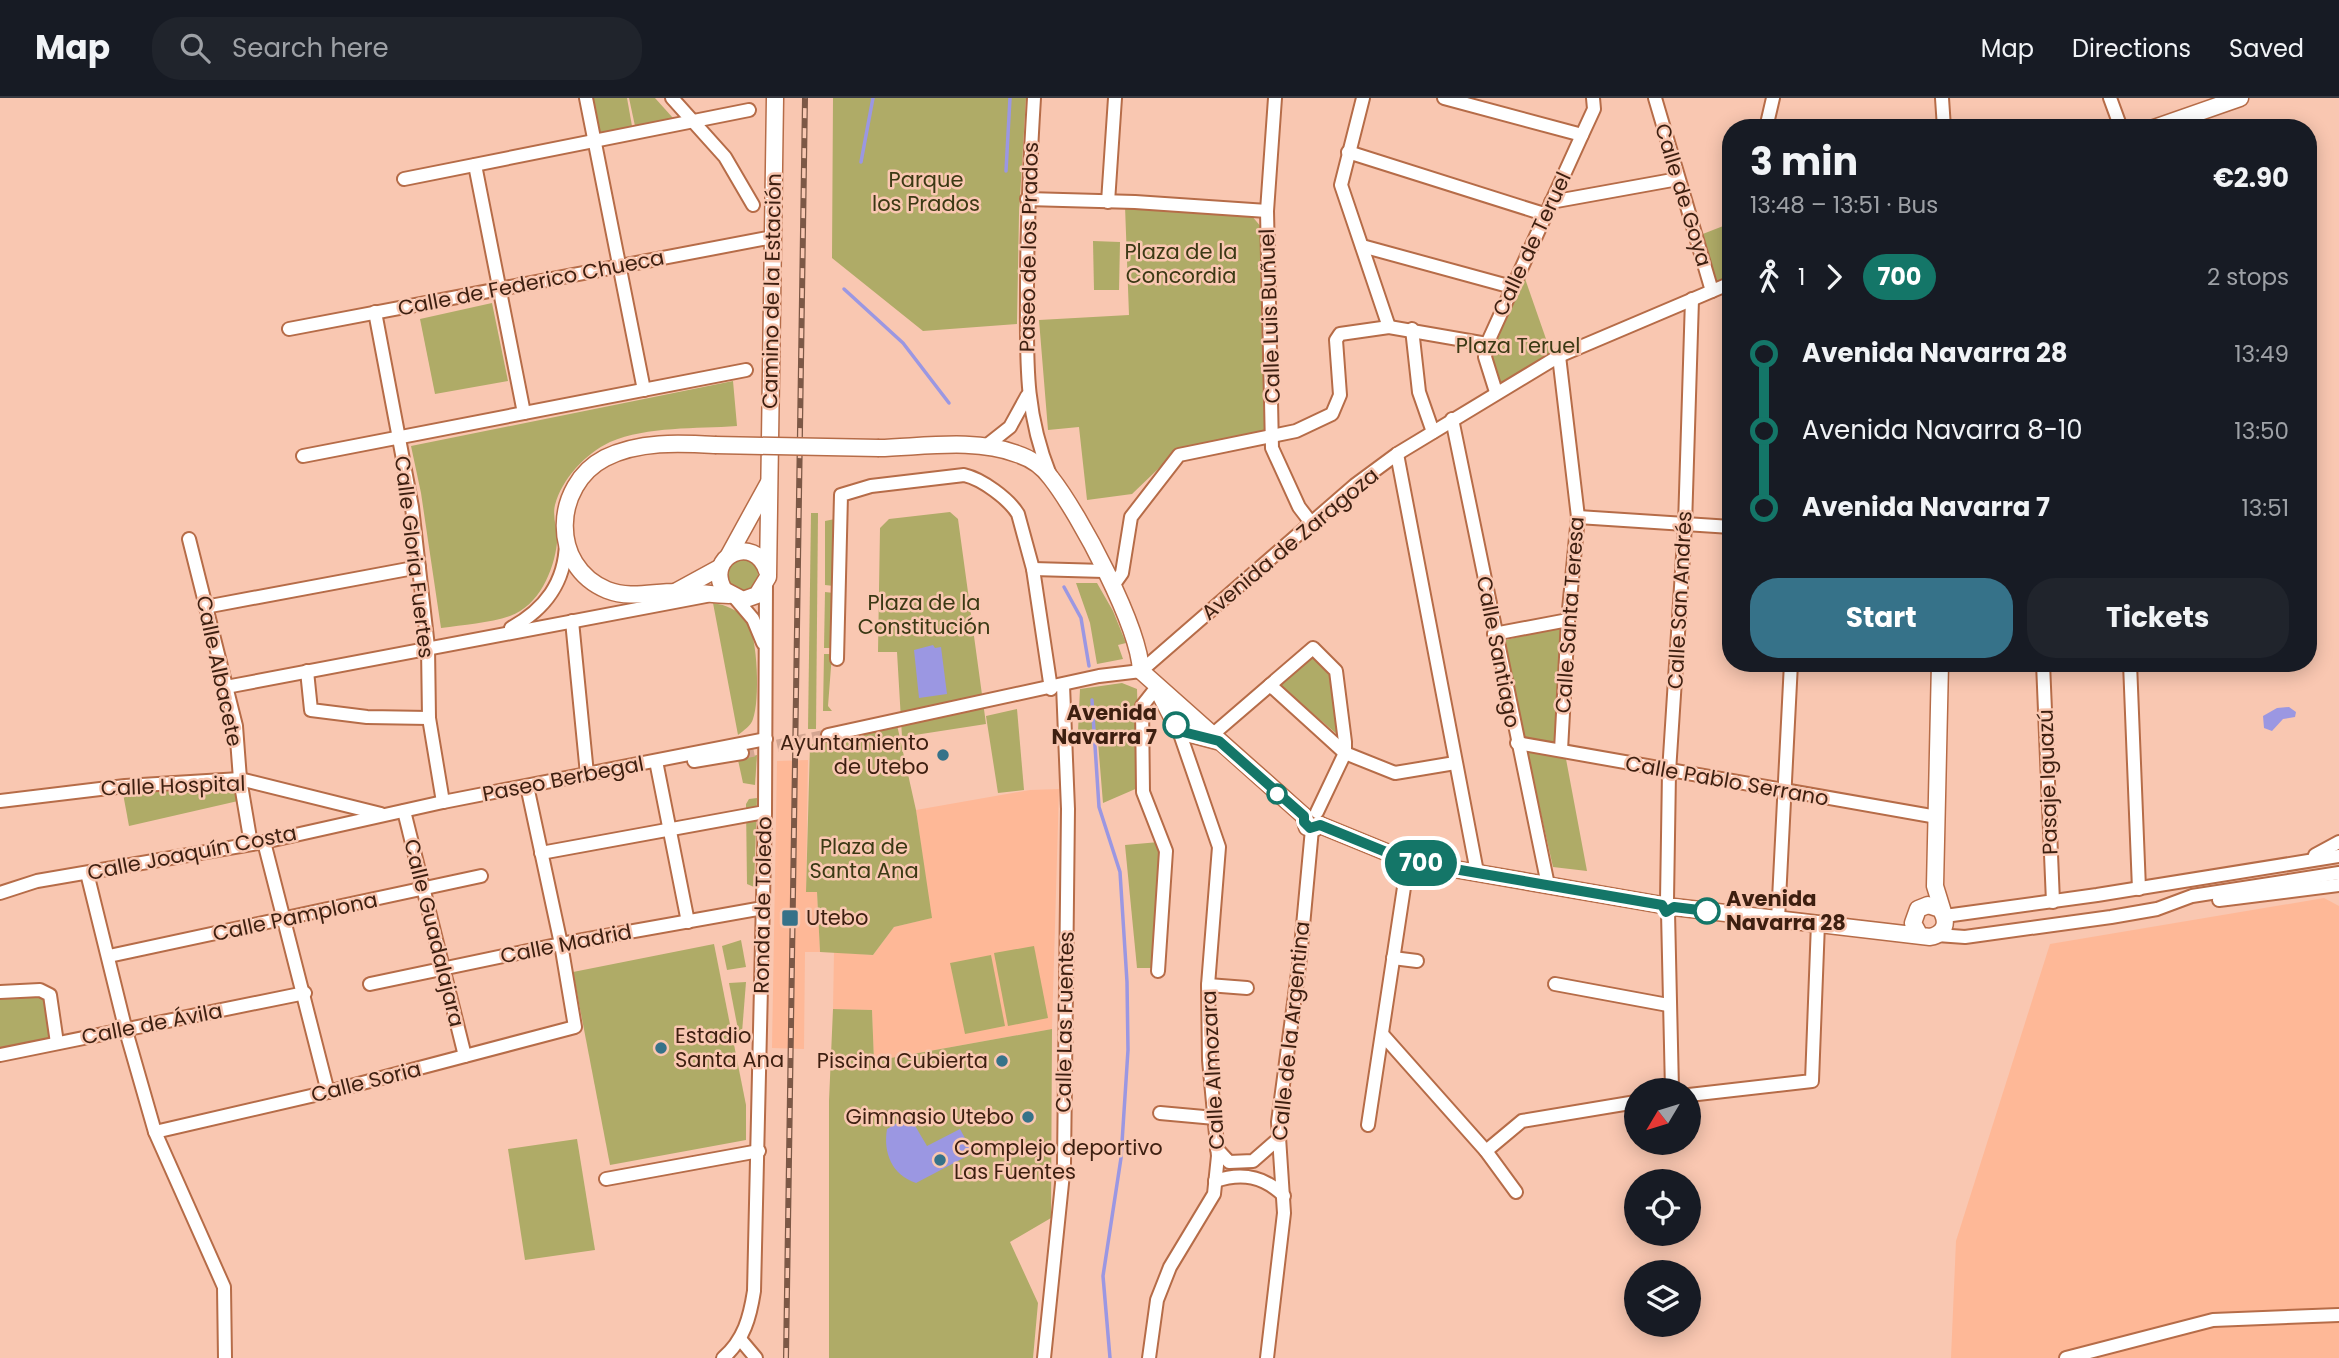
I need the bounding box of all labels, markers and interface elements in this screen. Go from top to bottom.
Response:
search box [152,17,642,80]
text: Map [35,24,110,71]
icon: search [176,29,214,67]
text: Search here [232,30,389,66]
text: Map [1981,32,2034,65]
text: Directions [2072,32,2191,65]
text: Saved [2229,32,2304,65]
street label: Calle de Goya [1648,120,1719,270]
text: 3 min [1750,135,1858,188]
street label: Paseo de los Prados [1012,142,1045,352]
text: €2.90 [2213,160,2289,196]
park label: Parque los Prados [872,165,980,218]
street label: Calle de Teruel [1485,167,1578,321]
street label: Camino de la Estación [755,173,788,409]
text: 13:48 – 13:51 · Bus [1750,189,1938,221]
street label: Calle Luis Buñuel [1252,228,1287,404]
park label: Plaza de la Concordia [1124,237,1238,290]
street label: Calle de Federico Chueca [395,242,667,323]
icon: walk [1750,258,1788,296]
icon: forward [1815,258,1853,296]
text: 700 [1877,260,1922,293]
text: 1 [1798,261,1805,293]
text: 2 stops [2207,261,2289,293]
park label: Plaza Teruel [1456,331,1580,360]
text: Avenida Navarra 28 [1802,335,2068,371]
text: 13:49 [2234,338,2289,370]
text: Avenida Navarra 8-10 [1802,412,2083,448]
text: 13:50 [2234,415,2289,447]
street label: Calle Gloria Fuertes [388,454,441,660]
street label: Avenida de Zaragoza [1195,461,1385,627]
text: Avenida Navarra 7 [1802,489,2050,525]
text: 13:51 [2241,492,2289,524]
street label: Calle San Andrés [1660,510,1699,690]
street label: Calle Santa Teresa [1548,516,1591,714]
street label: Calle Santiago [1470,574,1527,730]
button: Start [1750,578,2013,658]
button: Tickets [2027,578,2289,658]
park label: Plaza de la Constitución [858,588,990,641]
street label: Calle Albacete [189,593,250,749]
place label: Avenida Navarra 7 [1052,698,1157,751]
street label: Pasaje Iguazú [2030,709,2065,855]
marker: Avenida Navarra 7 [1163,712,1189,738]
place label: Ayuntamiento de Utebo [780,728,929,781]
marker: Ayuntamiento de Utebo [935,747,951,763]
street label: Calle Pablo Serrano [1623,748,1831,813]
street label: Paseo Berbegal [480,749,646,808]
street label: Calle Hospital [100,768,246,803]
unlabelled marker [1267,784,1287,804]
street label: Ronda de Toledo [746,816,779,994]
street label: Calle Joaquín Costa [85,818,299,887]
park label: Plaza de Santa Ana [809,832,919,885]
street label: Calle Guadalajara [397,836,472,1030]
line badge: 700 [1381,840,1461,886]
text: 700 [1399,846,1443,879]
place label: Avenida Navarra 28 [1726,884,1846,937]
street label: Calle Pamplona [210,885,380,948]
marker: Avenida Navarra 28 [1694,898,1720,924]
place label: Utebo [806,903,868,932]
marker: Utebo [780,908,800,928]
street label: Calle Madrid [498,917,634,970]
street label: Calle de la Argentina [1265,920,1316,1142]
street label: Calle Las Fuentes [1048,931,1081,1113]
street label: Calle Almozara [1194,990,1231,1150]
street label: Calle de Ávila [79,996,225,1051]
place label: Estadio Santa Ana [675,1021,784,1074]
marker: Estadio Santa Ana [653,1040,669,1056]
place label: Piscina Cubierta [817,1046,988,1075]
marker: Piscina Cubierta [994,1053,1010,1069]
street label: Calle Soria [308,1054,424,1109]
north arrow [1624,1078,1701,1155]
map controls [1624,1078,1701,1337]
place label: Gimnasio Utebo [846,1102,1014,1131]
marker: Gimnasio Utebo [1020,1109,1036,1125]
place label: Complejo deportivo Las Fuentes [954,1133,1163,1186]
marker: Complejo deportivo Las Fuentes [932,1152,948,1168]
button: locate [1624,1169,1701,1246]
button: layers [1624,1260,1701,1337]

